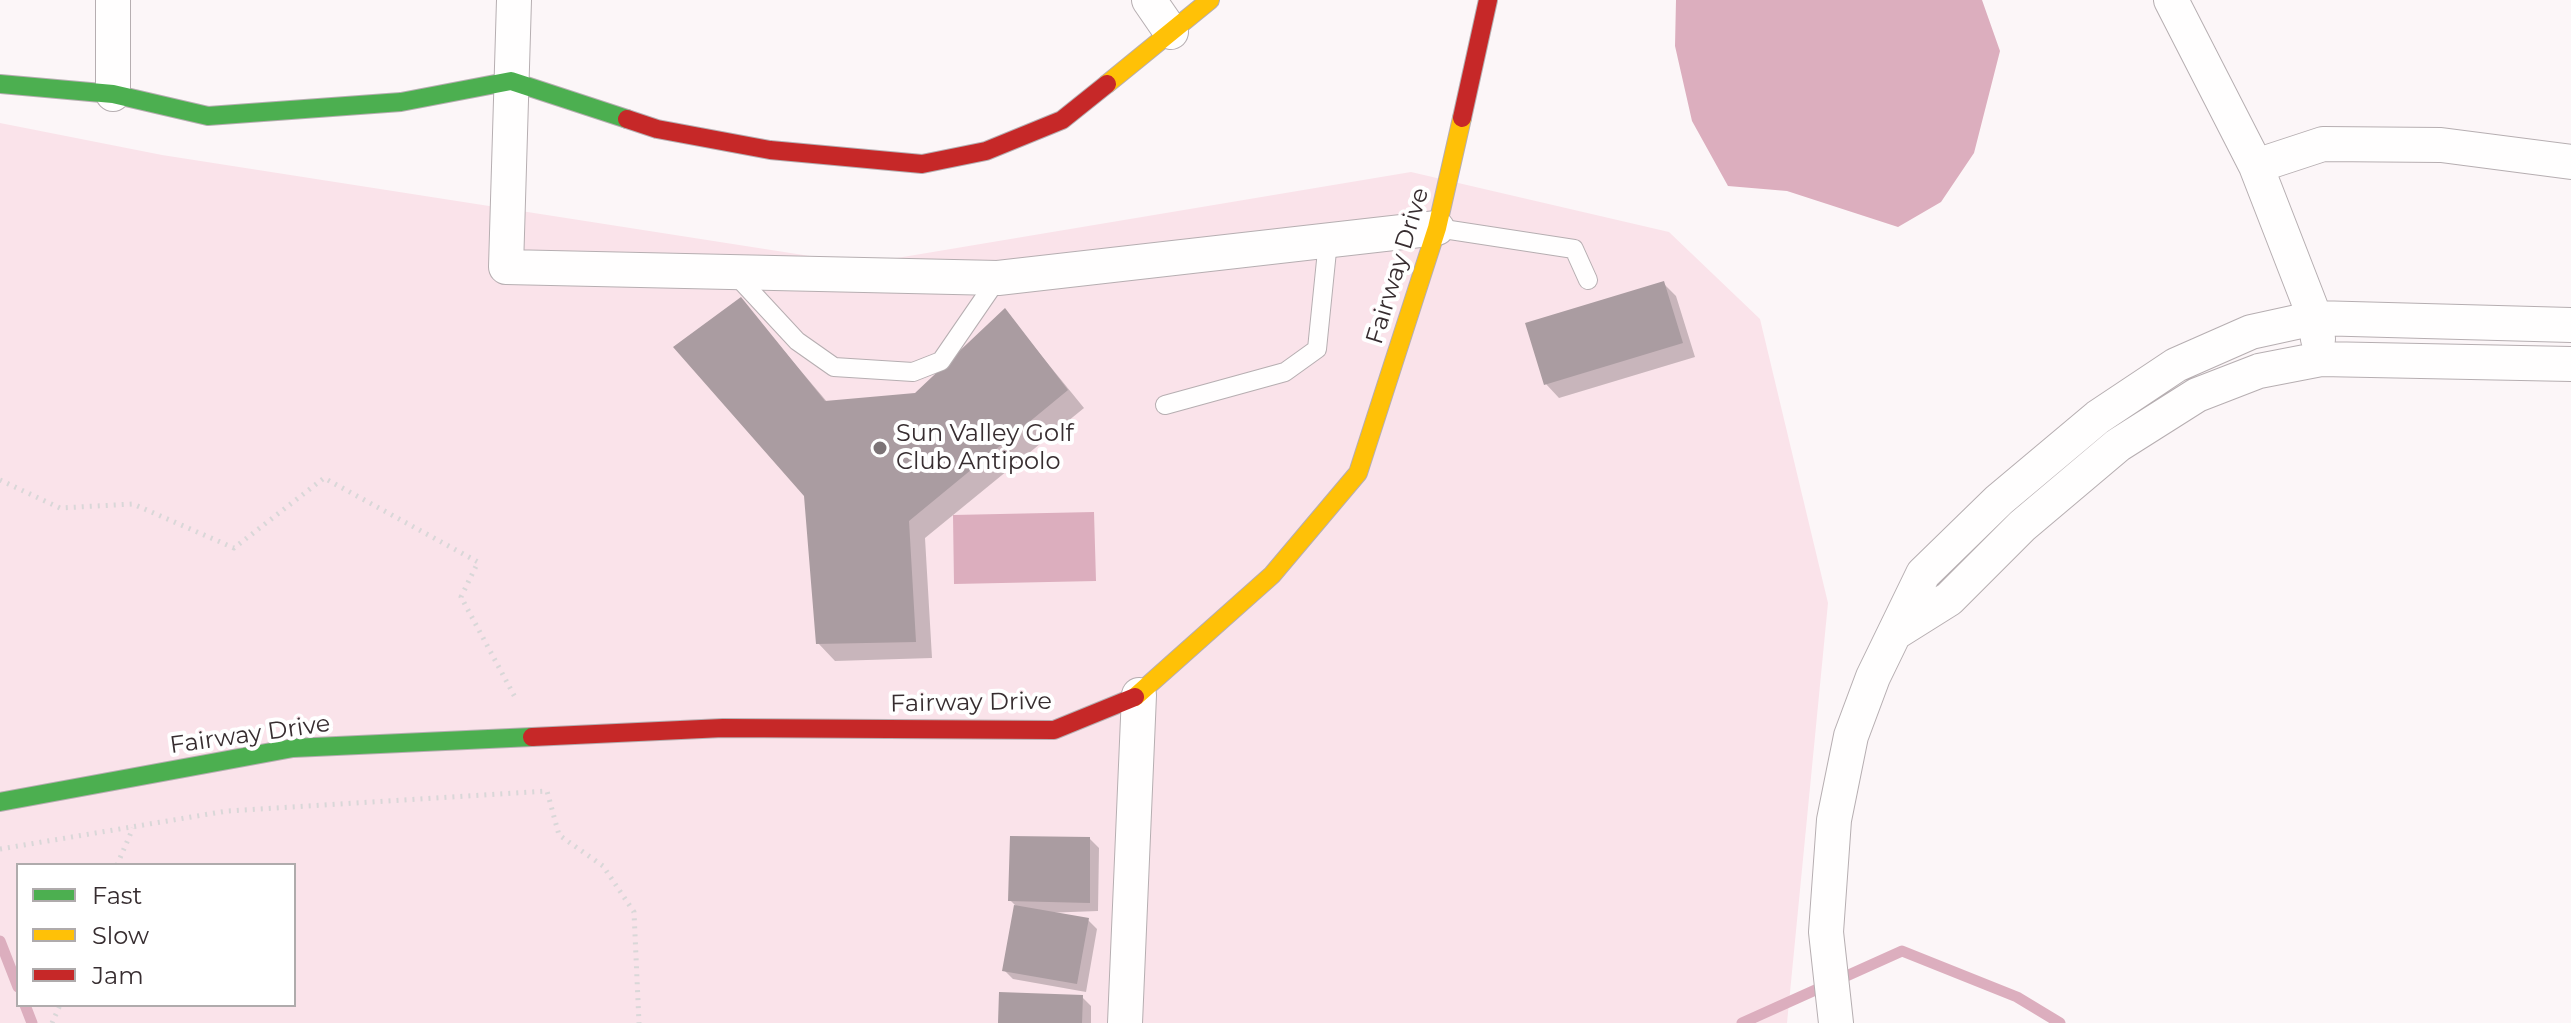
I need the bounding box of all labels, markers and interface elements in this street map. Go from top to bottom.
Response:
street label: Fairway Drive [1361,184,1435,348]
place label: Sun Valley Golf Club Antipolo [896,420,1074,476]
marker: Sun Valley Golf Club Antipolo [871,439,889,457]
street label: Fairway Drive [890,687,1052,719]
street label: Fairway Drive [168,709,332,761]
legend [16,863,296,1007]
text: Fast [92,881,142,910]
text: Slow [92,921,149,950]
text: Jam [92,961,144,990]

